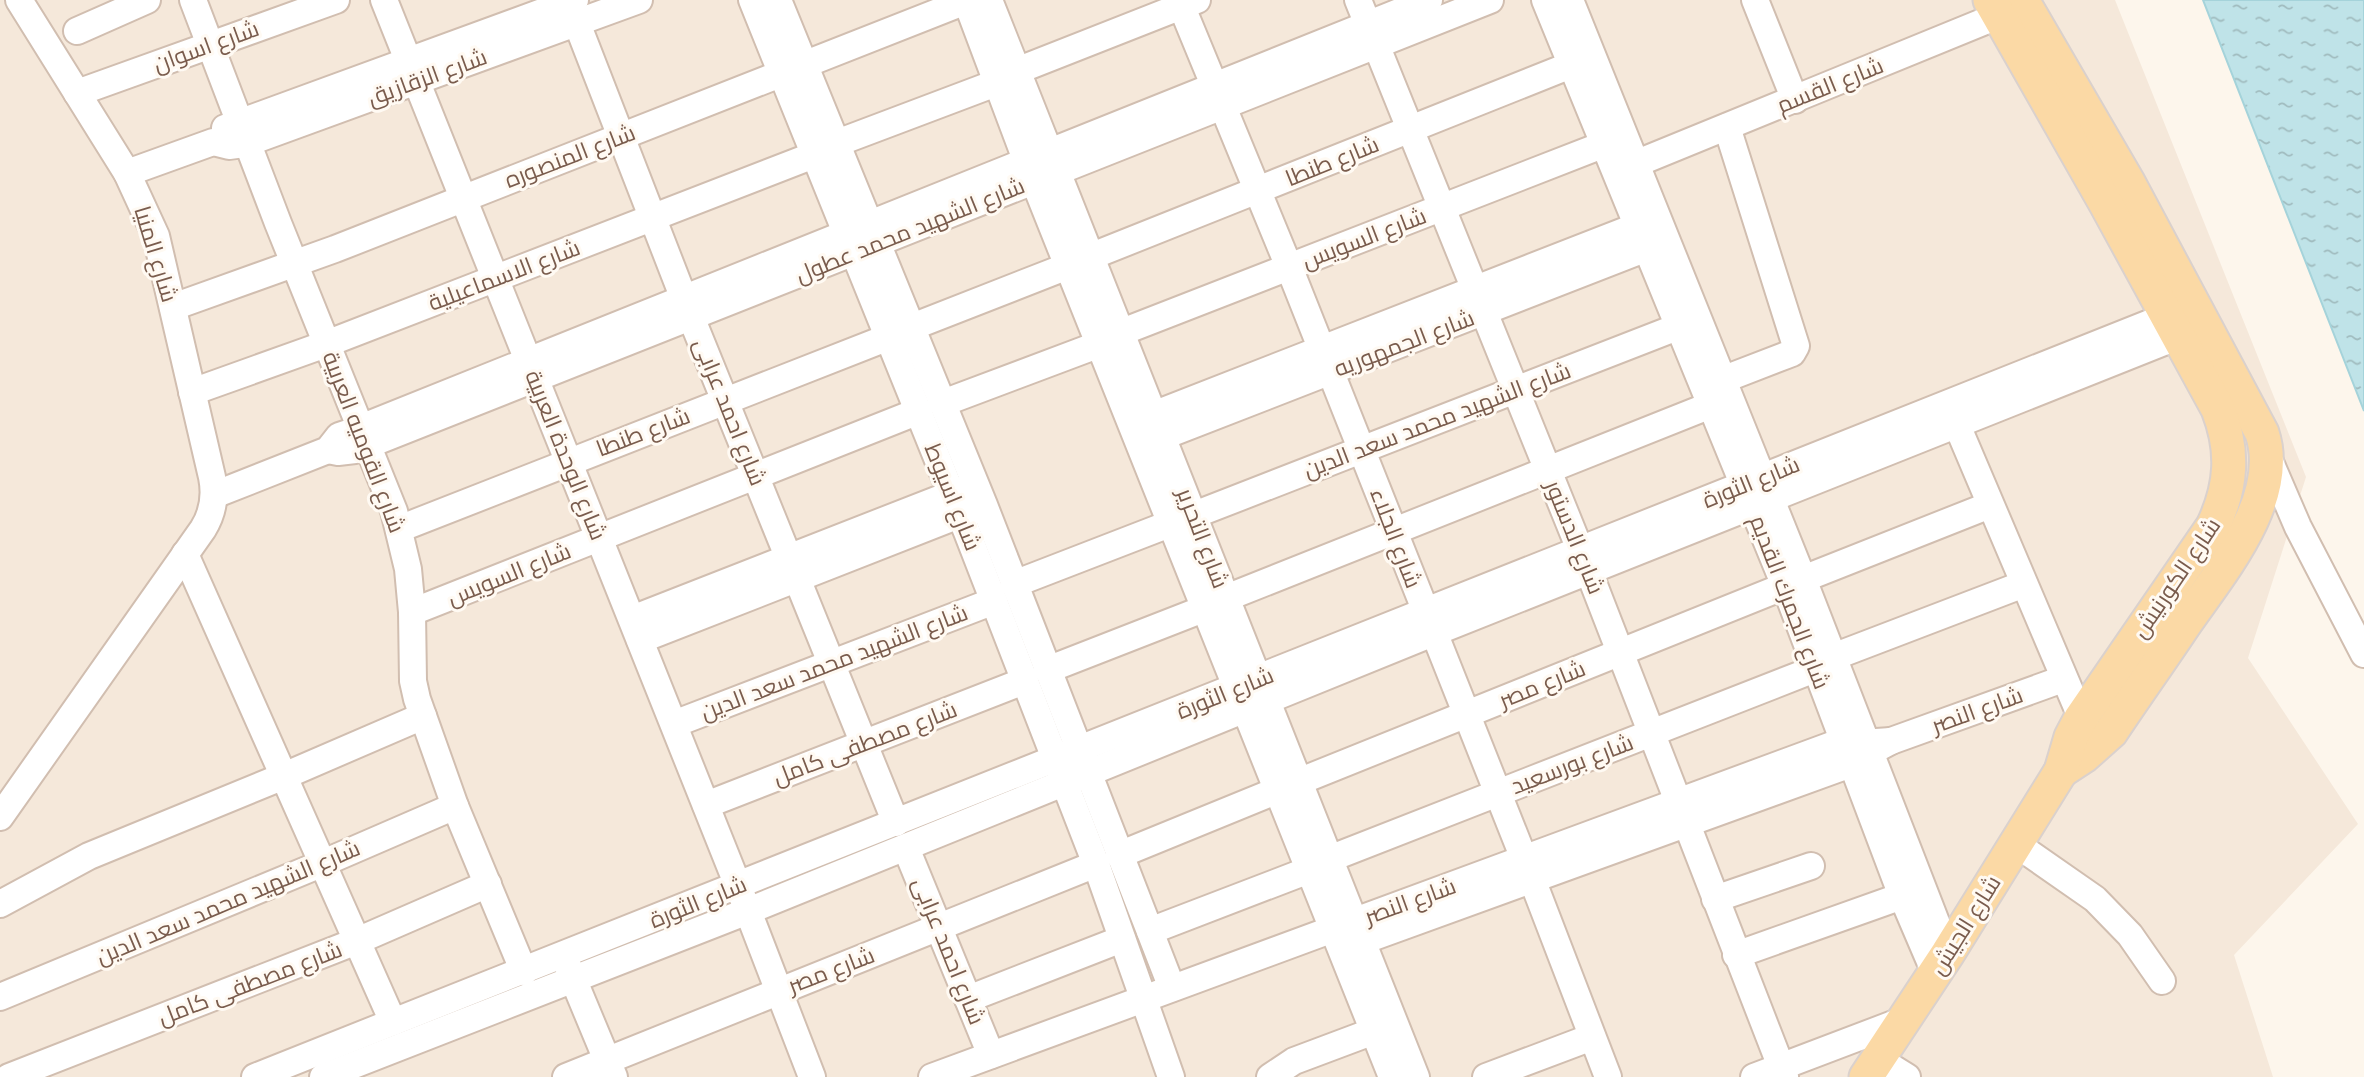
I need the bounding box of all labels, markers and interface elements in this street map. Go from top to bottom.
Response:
street label: شارع اسوان [149,13,263,80]
street label: شارع الزقازيق [363,41,491,113]
street label: شارع القسم [1772,50,1888,121]
street label: شارع المنصوره [500,117,640,196]
street label: شارع طنطا [1281,129,1384,194]
street label: شارع الشهيد محمد عطول [791,170,1029,291]
street label: شارع السويس [1298,201,1431,276]
street label: شارع المنيا [126,202,185,306]
street label: شارع الاسماعيلية [424,232,585,319]
street label: شارع الجمهوريه [1329,302,1479,384]
street label: شارع احمد عرابى [686,334,773,490]
street label: شارع القوميه العربية [315,347,412,537]
street label: شارع الشهيد محمد سعد الدين [1299,355,1575,486]
street label: شارع الوحدة العربية [517,366,614,545]
street label: شارع طنطا [592,400,695,465]
street label: شارع اسيوط [917,439,988,556]
street label: شارع الثورة [1698,449,1805,516]
street label: شارع الدستور [1537,474,1611,599]
street label: شارع التحرير [1168,482,1236,593]
street label: شارع الجلاء [1362,484,1429,593]
street label: شارع الجمرك القديم [1742,511,1837,694]
street label: شارع الكورنيش [2125,512,2228,645]
street label: شارع السويس [443,536,576,613]
street label: شارع الشهيد محمد سعد الدين [696,597,972,728]
street label: شارع مصر [1492,653,1590,717]
street label: شارع الثورة [1172,660,1279,727]
street label: شارع النصر [1925,680,2027,742]
street label: شارع مصطفى كامل [769,694,962,793]
street label: شارع بورسعيد [1507,727,1638,802]
street label: شارع الشهيد محمد سعد الدين [91,833,365,972]
street label: شارع الثورة [645,869,752,936]
street label: شارع الجيش [1923,869,2008,981]
street label: شارع النصر [1358,871,1460,933]
street label: شارع احمد عرابى [905,873,992,1029]
street label: شارع مصطفى كامل [154,934,347,1033]
street label: شارع مصر [781,940,879,1002]

